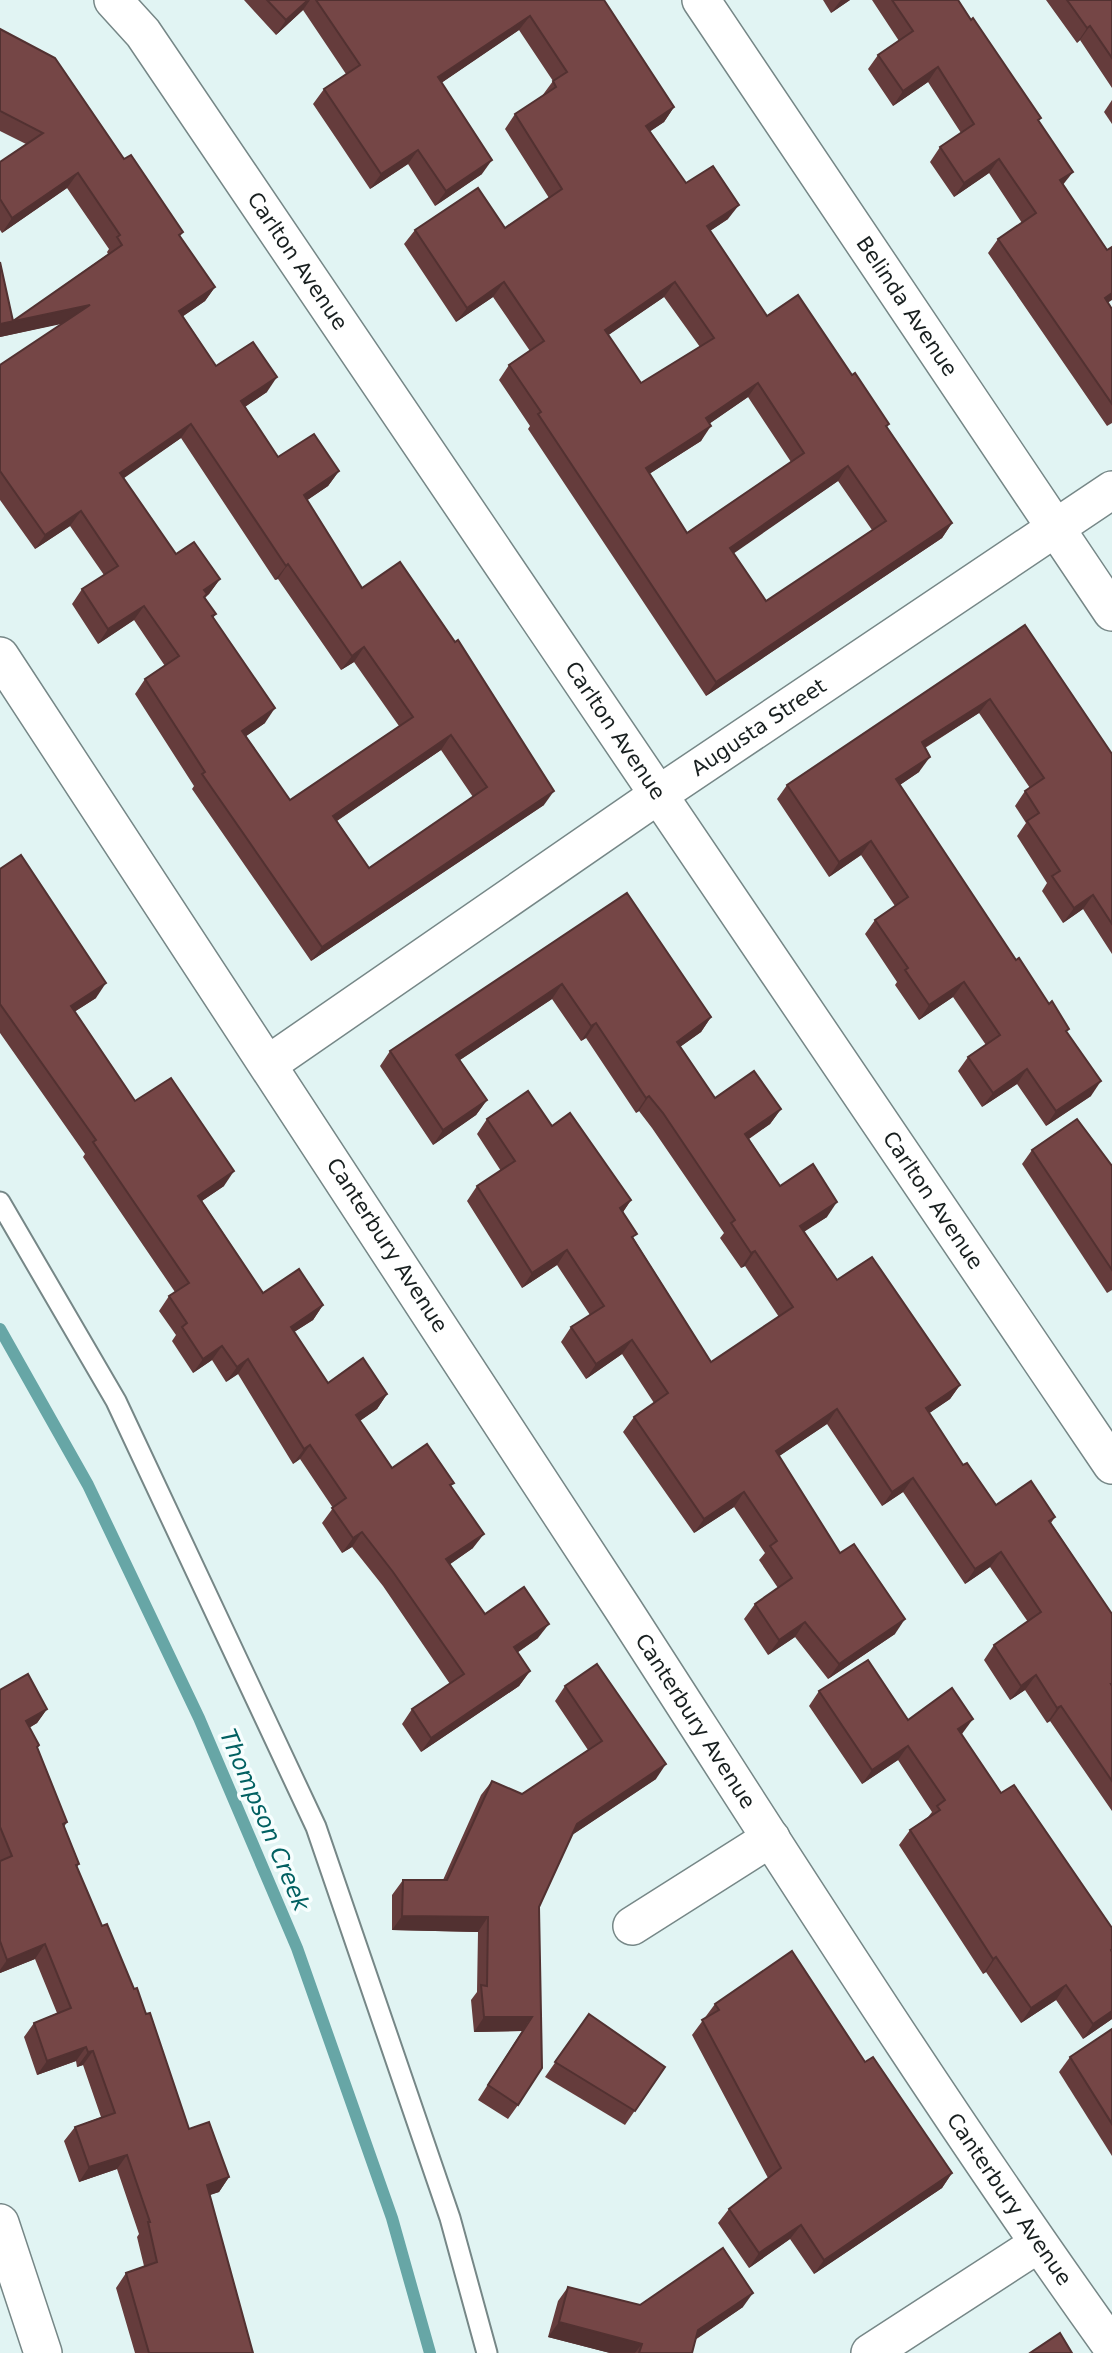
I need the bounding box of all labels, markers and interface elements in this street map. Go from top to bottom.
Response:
street label: Carlton Avenue [242,188,352,335]
street label: Belinda Avenue [851,232,962,381]
street label: Carlton Avenue [560,657,670,804]
street label: Augusta Street [687,674,831,781]
street label: Carlton Avenue [878,1127,988,1274]
street label: Canterbury Avenue [322,1154,453,1337]
street label: Canterbury Avenue [630,1629,760,1813]
water label: Thompson Creek [215,1725,316,1916]
street label: Canterbury Avenue [942,2109,1076,2290]

